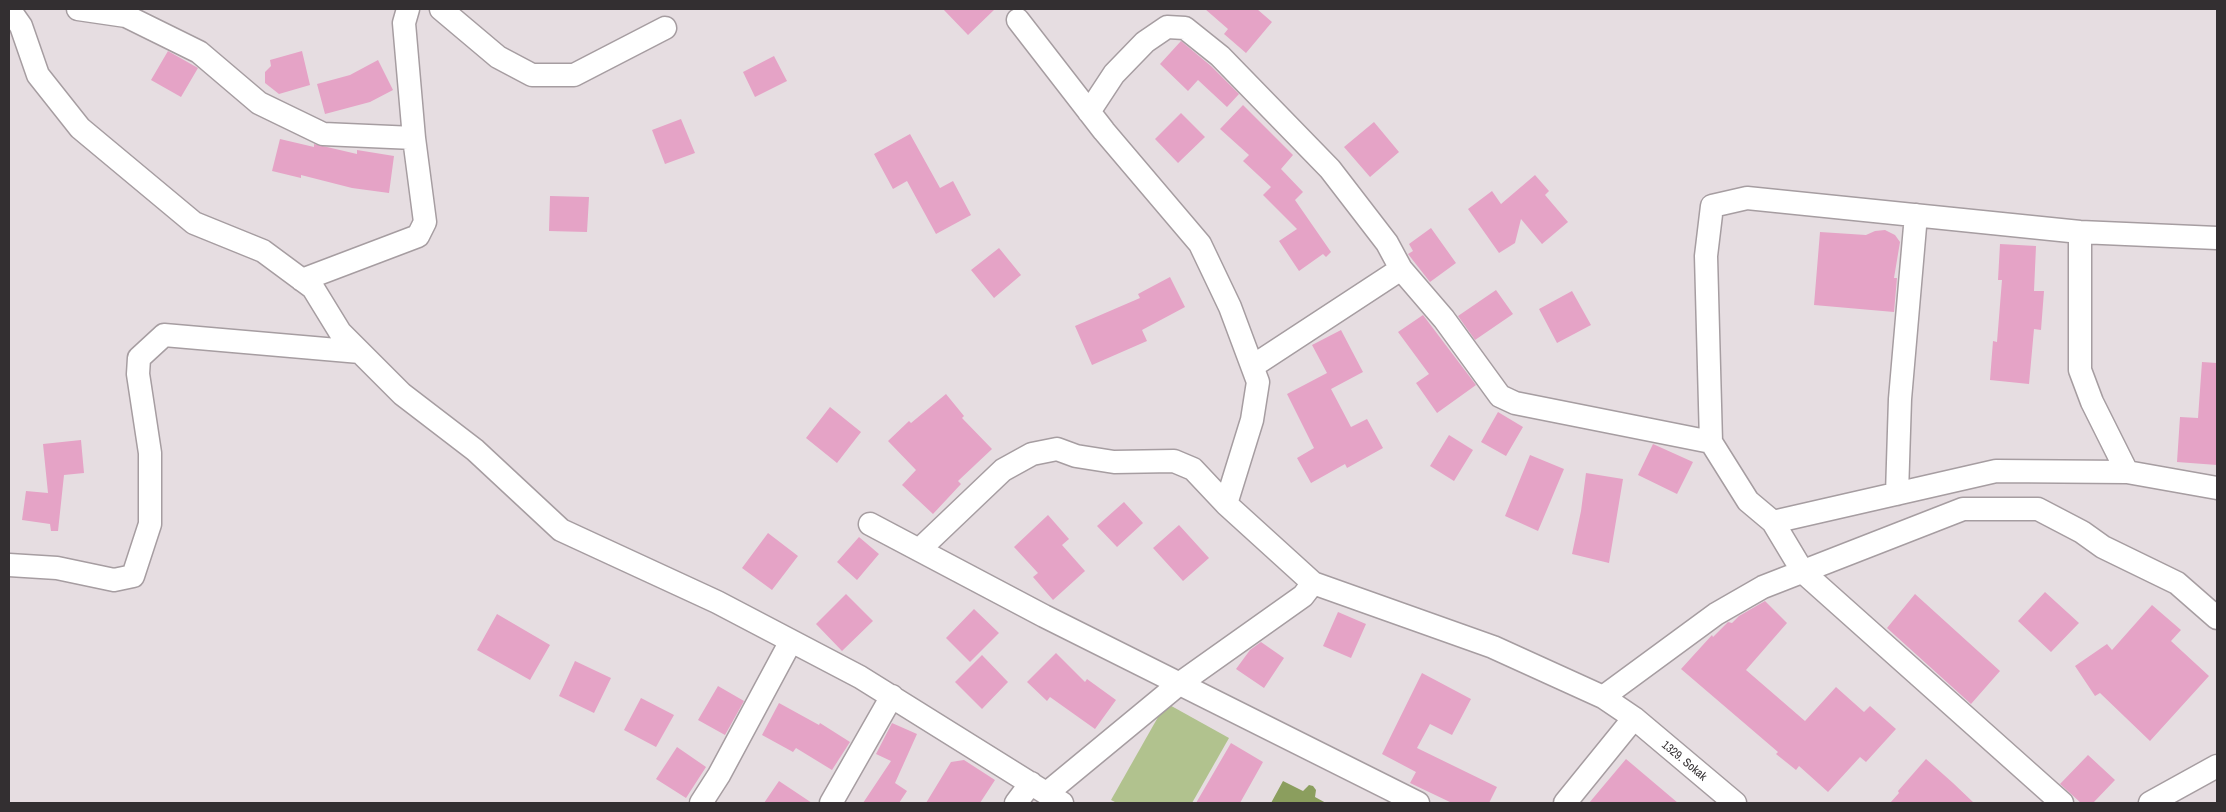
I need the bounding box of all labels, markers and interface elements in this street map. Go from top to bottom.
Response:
street label: 1329. Sokak [1658,738,1710,784]

